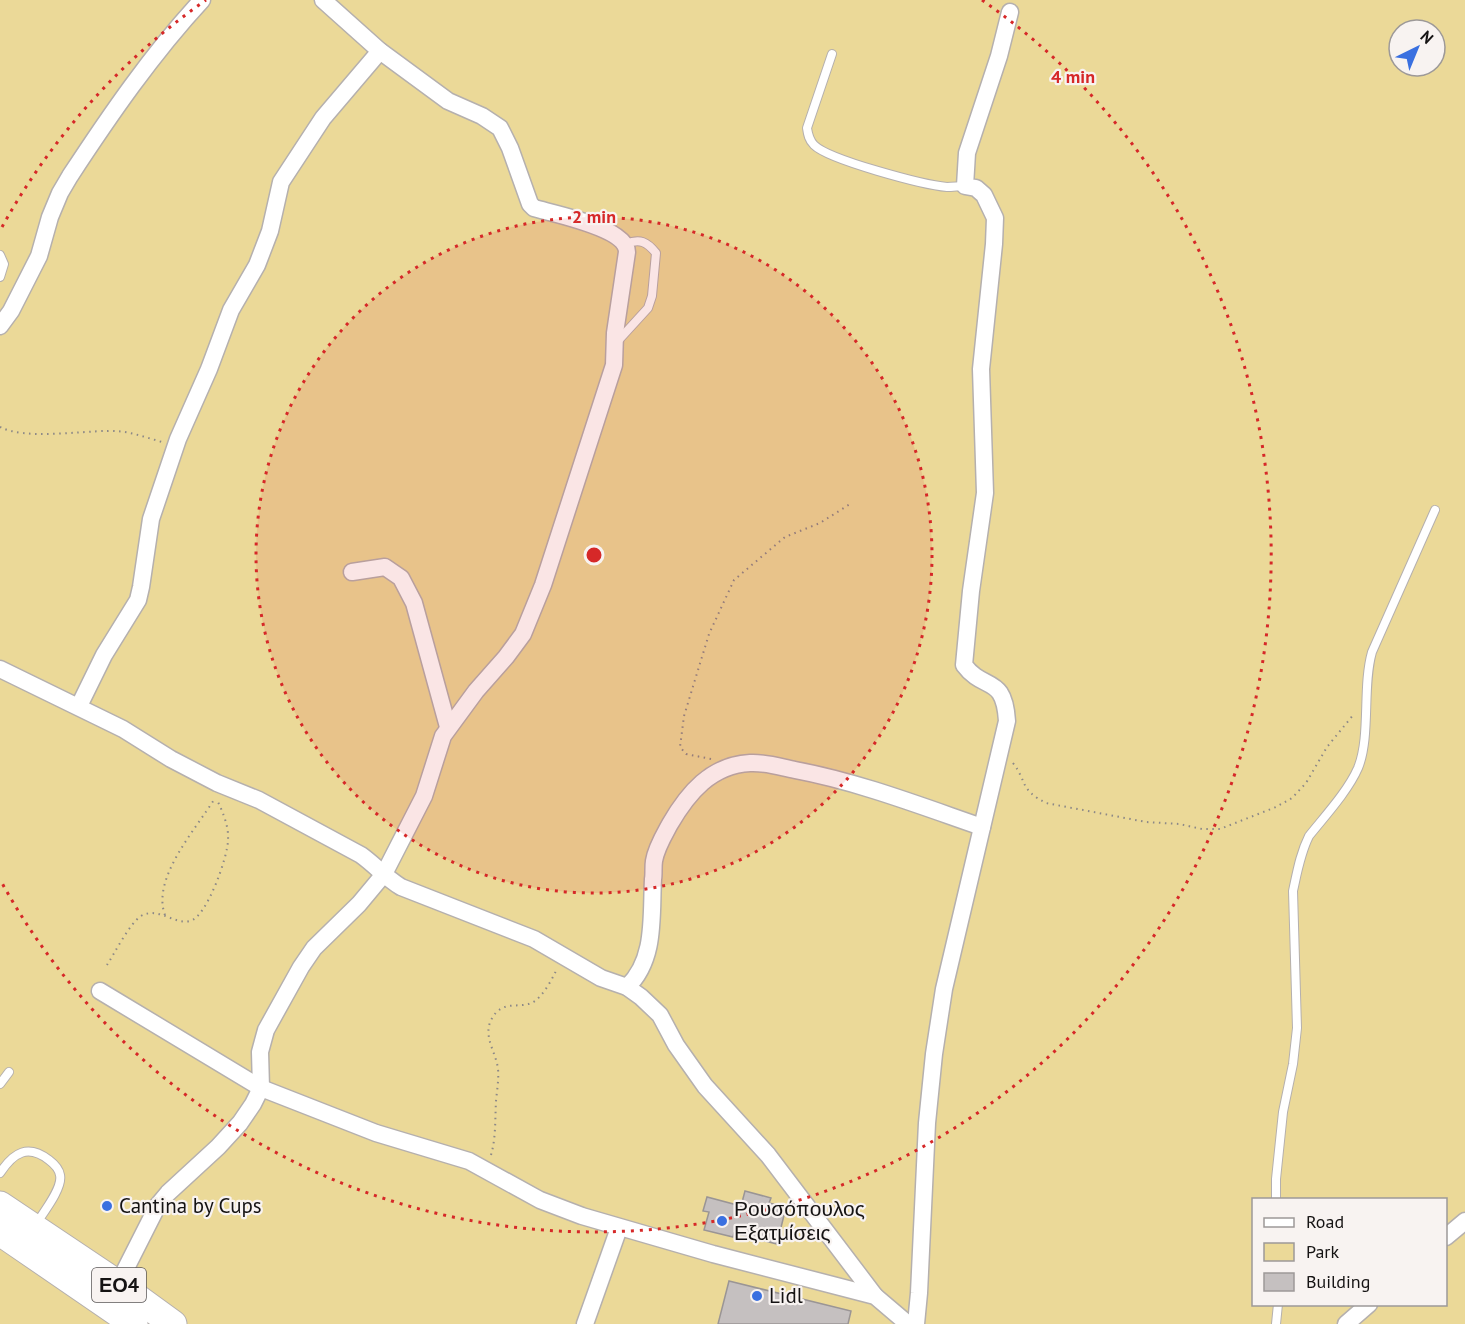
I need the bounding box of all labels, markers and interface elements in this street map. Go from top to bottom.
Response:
north arrow [1387,18,1447,78]
text: N [1417,26,1438,48]
text: 4 min [1051,65,1095,88]
text: 2 min [572,205,616,228]
centre of rings [584,545,604,565]
place label: Cantina by Cups [119,1192,262,1219]
place label: Ρουσόπουλος Εξατμίσεις [734,1195,865,1246]
legend [1252,1198,1447,1306]
marker: Cantina by Cups [100,1199,114,1213]
text: Road [1306,1210,1344,1233]
marker: Ρουσόπουλος Εξατμίσεις [715,1214,729,1228]
text: Park [1306,1240,1339,1263]
road number: ΕΟ4 [92,1268,146,1302]
text: Building [1306,1270,1370,1293]
place label: Lidl [769,1282,803,1309]
marker: Lidl [750,1289,764,1303]

